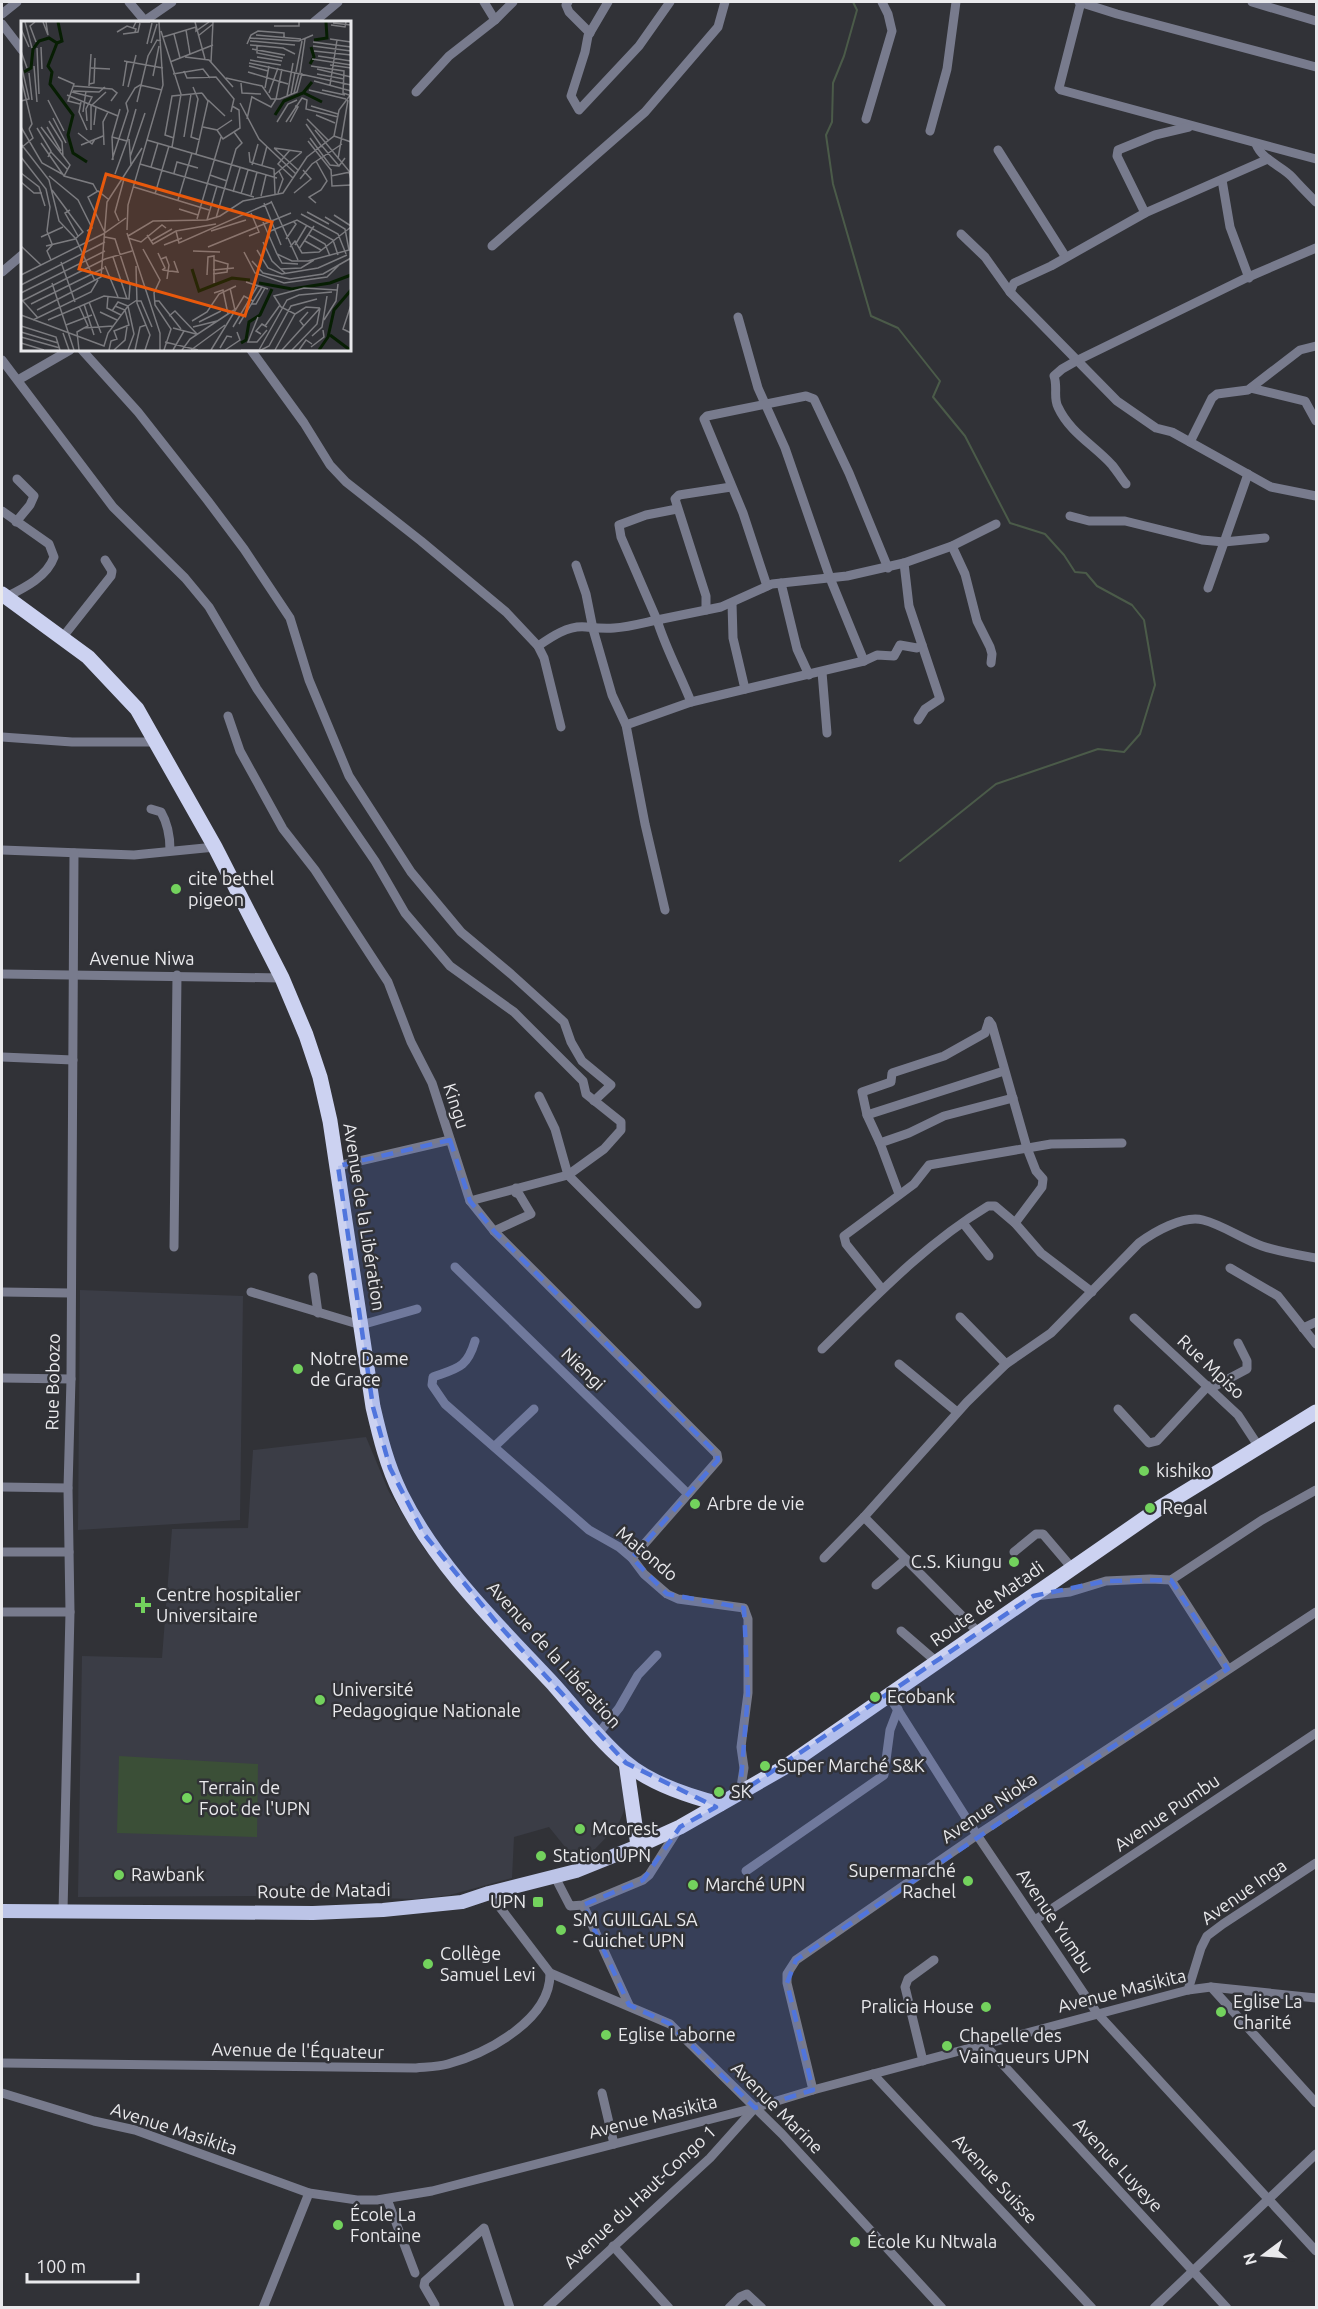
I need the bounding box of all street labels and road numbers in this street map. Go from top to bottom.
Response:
street label: Avenue Niwa [89,948,195,968]
street label: Kingu [440,1080,474,1131]
street label: Avenue de la Libération [340,1122,390,1312]
street label: Rue Mpiso [1174,1330,1249,1402]
street label: Rue Bobozo [41,1333,63,1431]
street label: Niengi [558,1343,609,1394]
street label: Matondo [613,1522,682,1585]
street label: Route de Matadi [926,1557,1047,1650]
street label: Avenue de la Libération [484,1577,626,1732]
street label: Avenue Nioka [937,1768,1040,1846]
street label: Avenue Pumbu [1110,1770,1223,1855]
street label: Avenue Inga [1197,1855,1290,1928]
street label: Avenue Yumbu [1014,1865,1098,1976]
street label: Route de Matadi [257,1879,391,1901]
street label: Avenue Masikita [1055,1964,1188,2016]
street label: Avenue de l'Équateur [212,2037,385,2062]
street label: Avenue Marine [728,2057,828,2157]
street label: Avenue Masikita [586,2090,719,2142]
street label: Avenue Masikita [109,2098,240,2158]
street label: Avenue Luyeye [1070,2113,1167,2216]
street label: Avenue du Haut-Congo 1 [559,2121,719,2272]
street label: Avenue Suisse [949,2130,1042,2227]

